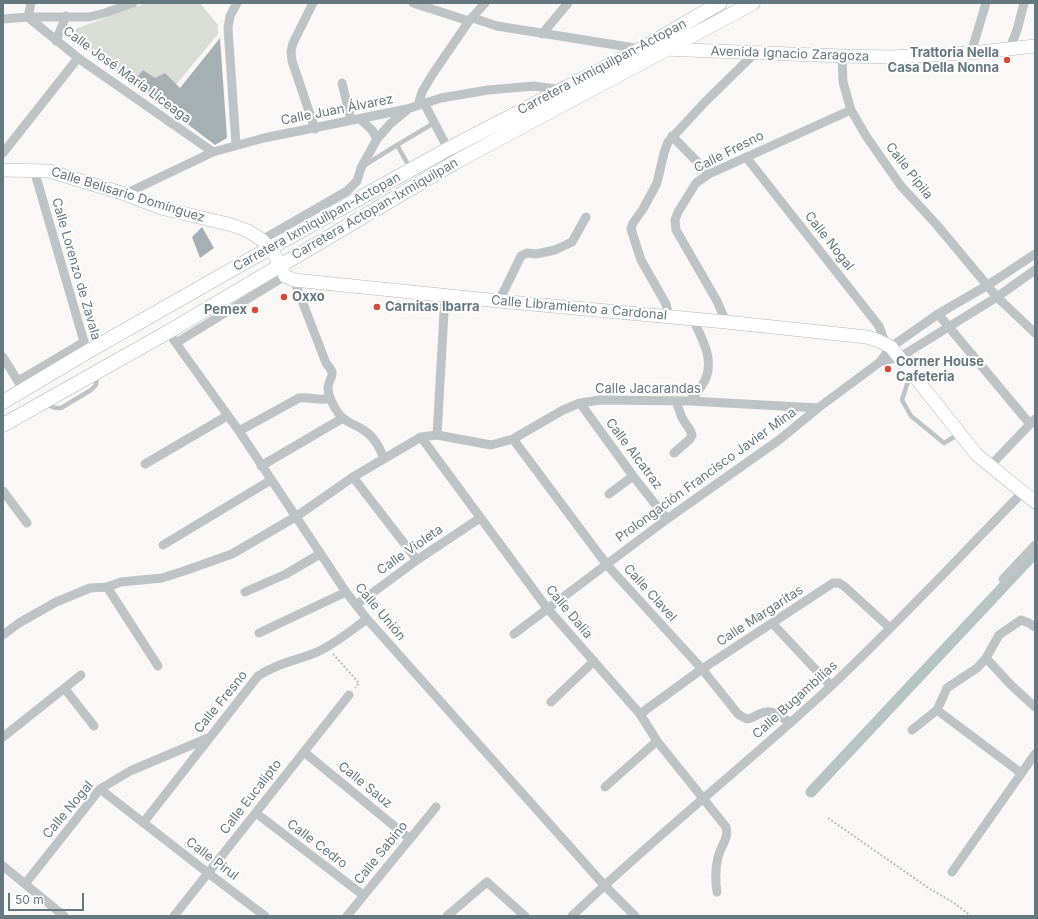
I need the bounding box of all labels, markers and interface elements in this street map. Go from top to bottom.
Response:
street label: Carretera Ixmiquilpan-Actopan [515,16,689,118]
street label: Calle José María Liceaga [60,23,194,127]
street label: Avenida Ignacio Zaragoza [710,43,870,65]
place label: Trattoria Nella Casa Della Nonna [888,45,999,76]
marker: Trattoria Nella Casa Della Nonna [1002,55,1012,65]
street label: Calle Juan Álvarez [280,91,394,129]
street label: Calle Fresno [692,128,766,176]
street label: Calle Pípila [882,140,936,202]
street label: Carretera Actopan-Ixmiquilpan [289,155,461,263]
street label: Calle Belisario Domínguez [49,164,207,226]
street label: Carretera Ixmiquilpan-Actopan [231,169,403,275]
street label: Calle Lorenzo de Zavala [48,196,104,342]
street label: Calle Nogal [801,208,857,274]
place label: Oxxo [292,289,325,305]
marker: Oxxo [279,292,289,302]
street label: Calle Libramiento a Cardonal [490,293,668,323]
place label: Carnitas Ibarra [385,299,479,315]
place label: Pemex [204,302,247,318]
marker: Carnitas Ibarra [372,302,382,312]
marker: Pemex [250,305,260,315]
place label: Corner House Cafeteria [896,354,984,385]
marker: Corner House Cafeteria [883,364,893,374]
street label: Calle Jacarandas [595,381,701,397]
street label: Prolongación Francisco Javier Mina [613,404,799,546]
street label: Calle Alcatraz [602,415,666,493]
street label: Calle Violeta [374,522,446,578]
street label: Calle Clavel [620,561,680,625]
street label: Calle Unión [351,580,409,644]
street label: Calle Dalia [542,582,596,642]
street label: Calle Margaritas [714,582,806,650]
street label: Calle Bugambilias [749,658,841,742]
street label: Calle Fresno [191,667,251,737]
street label: Calle Eucalipto [217,756,285,838]
street label: Calle Sauz [335,759,395,811]
street label: Calle Nogal [39,778,97,842]
street label: Calle Cedro [284,816,350,872]
street label: Calle Sabino [351,818,411,888]
street label: Calle Pirul [183,834,241,884]
scale bar [10,885,86,911]
text: 50 m [15,892,44,907]

